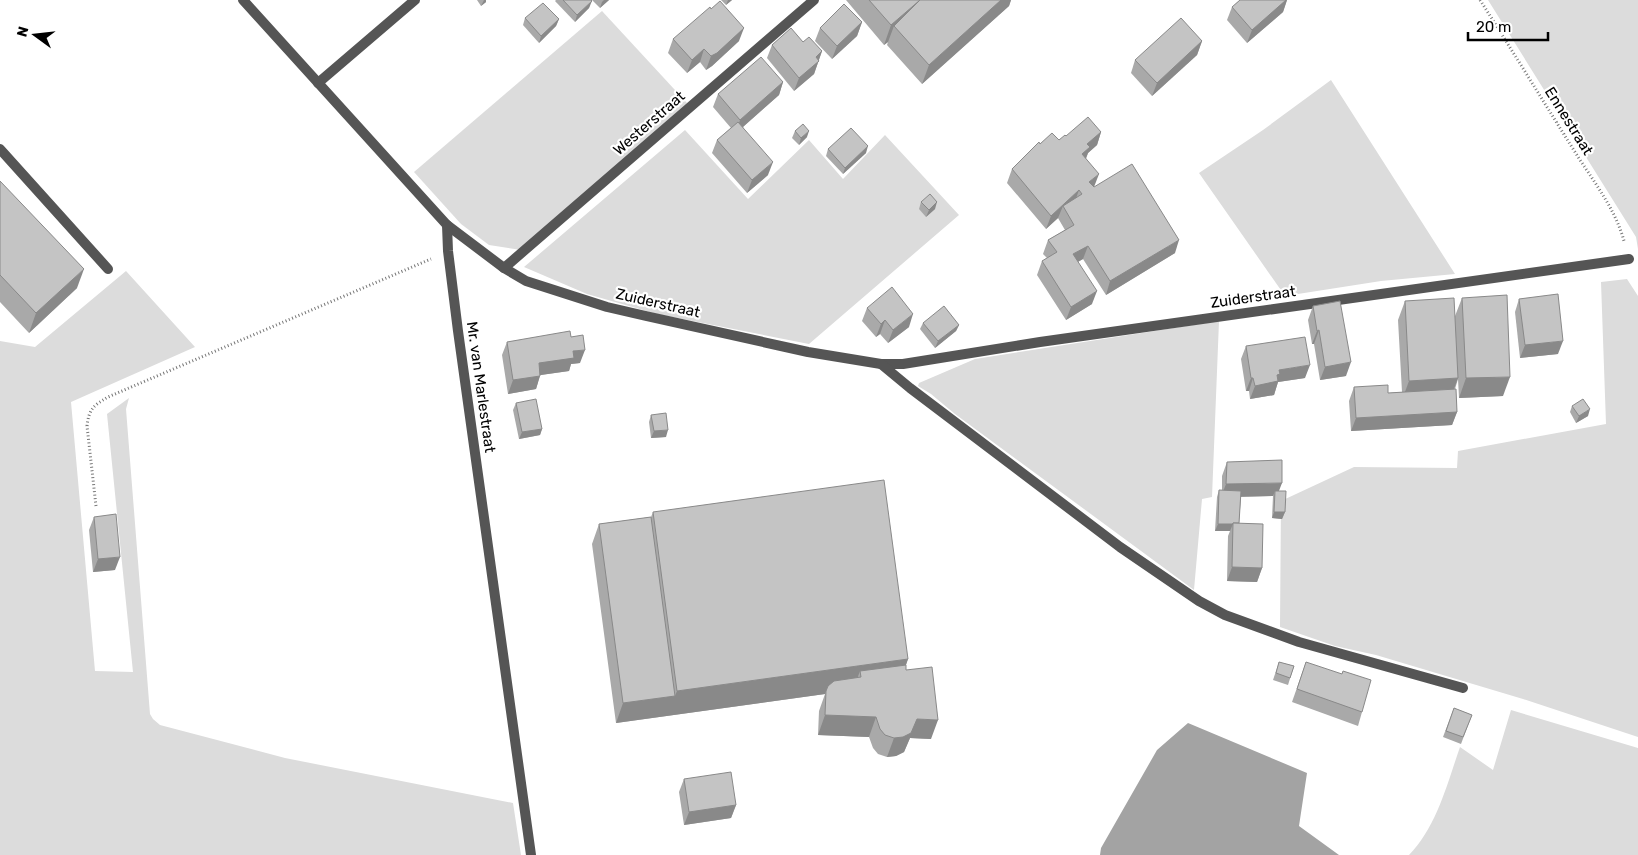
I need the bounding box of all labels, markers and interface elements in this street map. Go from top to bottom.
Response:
north arrow [10,10,60,60]
scale bar [1468,10,1548,42]
text: 20 m [1476,18,1511,36]
text: N [13,25,32,39]
street label: Ennestraat [1541,84,1597,159]
street label: Westerstraat [609,87,689,159]
street label: Zuiderstraat [1209,282,1297,312]
street label: Zuiderstraat [614,285,702,321]
street label: Mr. van Marlestraat [463,320,499,454]

